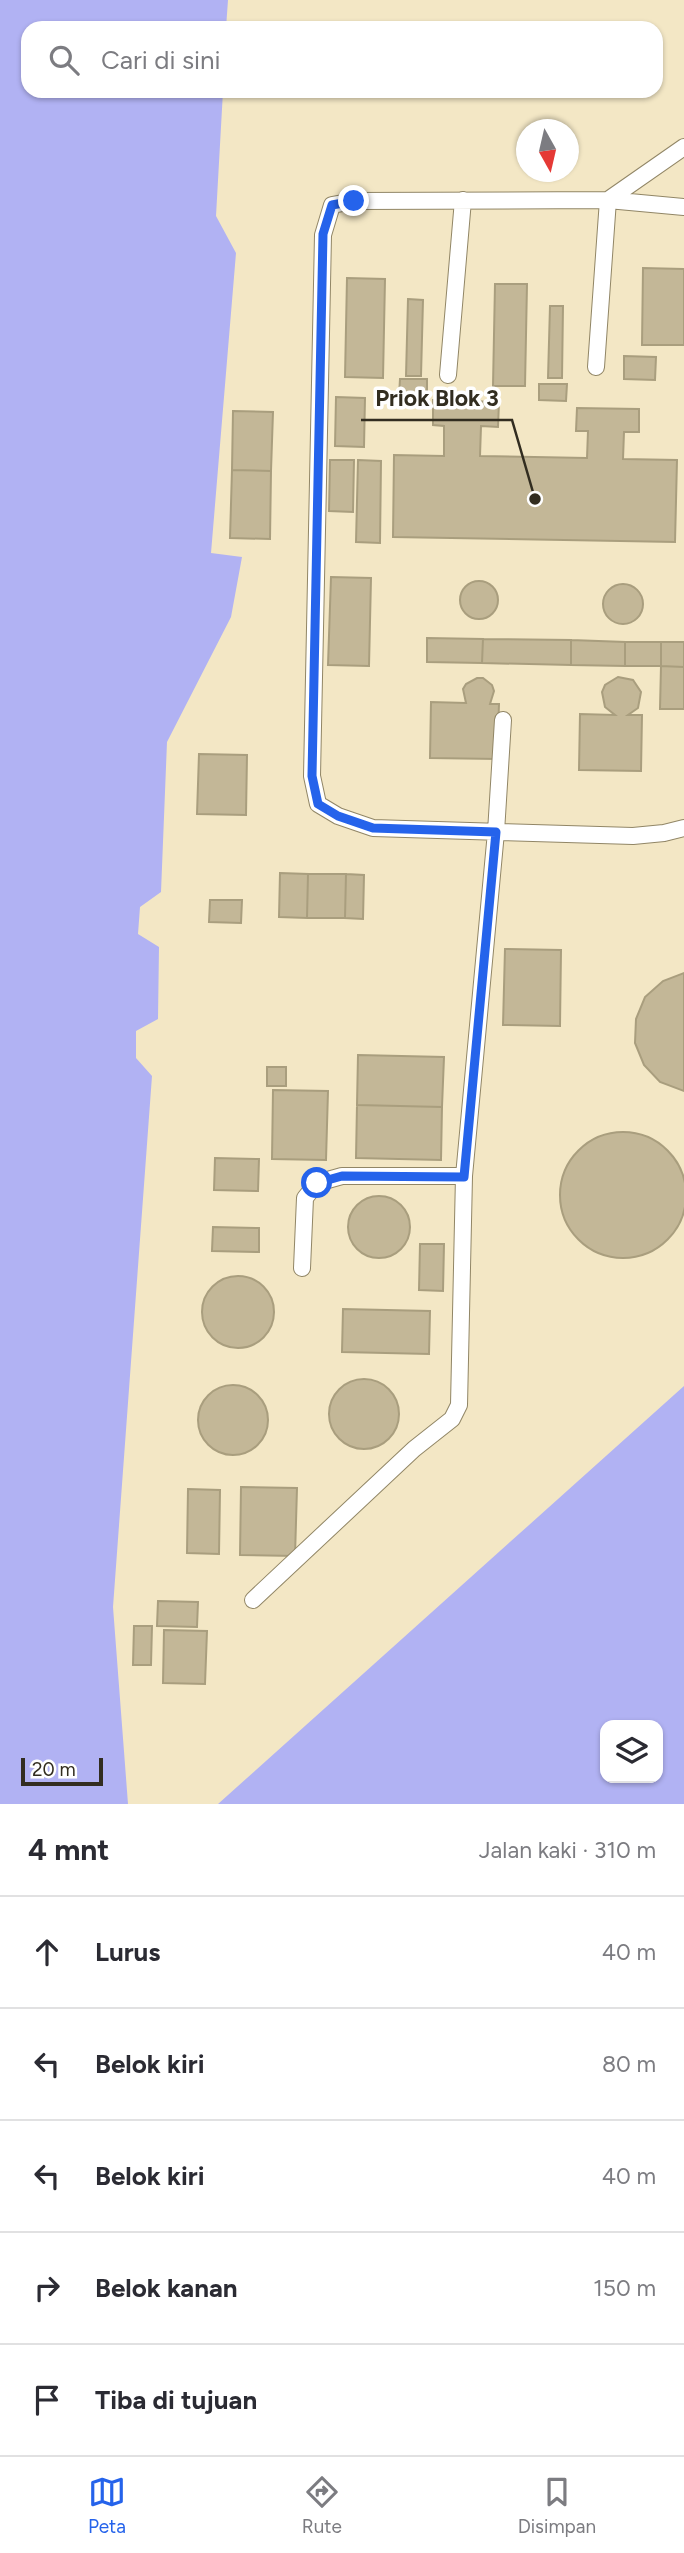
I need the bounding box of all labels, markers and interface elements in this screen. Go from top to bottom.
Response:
search box [21,21,663,98]
icon: search [45,41,83,79]
text: Cari di sini [101,44,221,76]
north arrow [516,119,579,182]
route end [338,185,369,216]
callout: Priok Blok 3 [361,376,512,420]
text: Priok Blok 3 [375,384,499,412]
route start [301,1167,332,1198]
map controls [600,1720,663,1783]
button: layers [600,1720,663,1783]
scale bar [21,1755,103,1787]
text: 20 m [32,1758,76,1781]
text: 4 mnt [28,1831,109,1868]
text: Jalan kaki · 310 m [479,1836,656,1864]
icon: ahead [28,1933,66,1971]
text: Lurus [95,1936,160,1968]
text: 40 m [602,1938,656,1966]
icon: left [28,2045,66,2083]
text: Belok kiri [95,2048,204,2080]
text: 80 m [602,2050,656,2078]
icon: left [28,2157,66,2195]
text: Belok kiri [95,2160,204,2192]
text: 40 m [602,2162,656,2190]
icon: right [28,2269,66,2307]
text: Belok kanan [95,2272,238,2304]
text: 150 m [593,2274,656,2302]
icon: arrive [28,2381,66,2419]
text: Tiba di tujuan [95,2384,257,2416]
tab: Peta [88,2473,126,2538]
tab: Rute [302,2473,342,2538]
tab: Disimpan [518,2473,596,2538]

